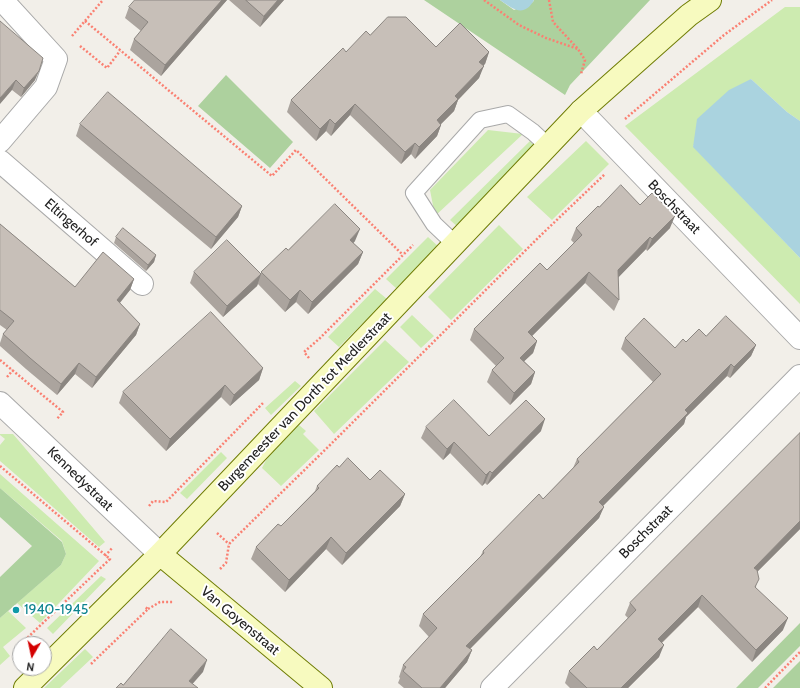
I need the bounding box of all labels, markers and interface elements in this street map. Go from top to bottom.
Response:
street label: Boschstraat [644,176,704,238]
street label: Eltingerhof [41,195,101,251]
street label: Burgemeester van Dorth tot Medlerstraat [215,309,395,495]
street label: Kennedystraat [44,443,116,515]
street label: Boschstraat [616,502,676,562]
street label: Van Goyenstraat [197,583,283,659]
place label: 1940-1945 [24,602,88,618]
marker: 1940-1945 [11,605,21,615]
north arrow [12,636,52,676]
text: N [25,659,35,674]

